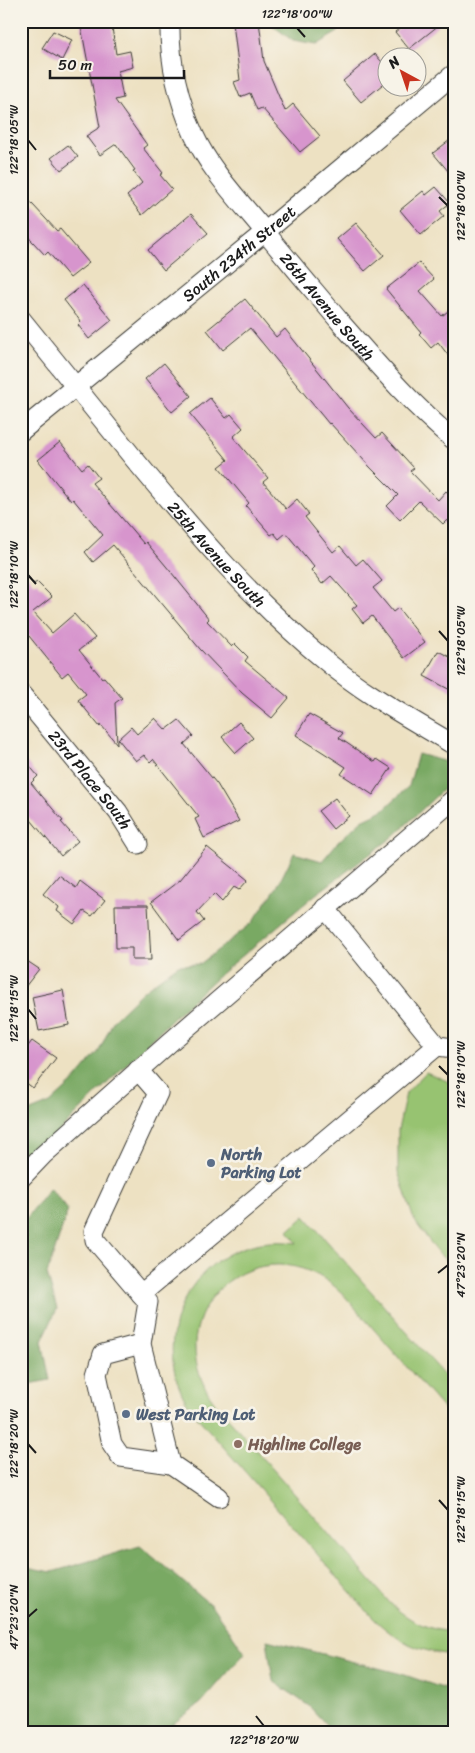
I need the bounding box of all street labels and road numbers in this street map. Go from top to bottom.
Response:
street label: South 234th Street [175,198,303,309]
street label: 26th Avenue South [272,246,382,368]
street label: 25th Avenue South [160,494,273,615]
street label: 23rd Place South [41,723,140,835]

